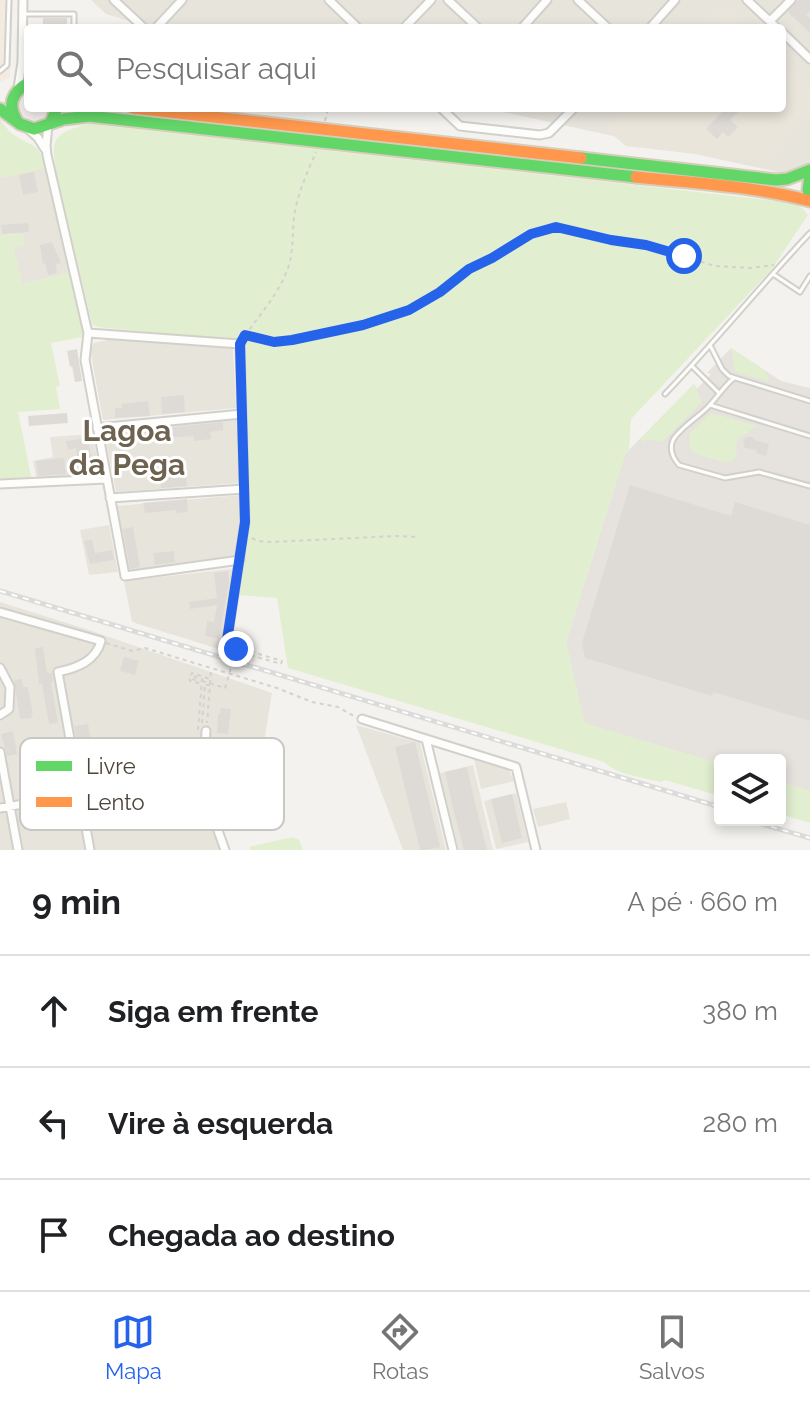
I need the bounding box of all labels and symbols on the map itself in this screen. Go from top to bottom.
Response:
route start [666,238,702,274]
district label: Lagoa da Pega [69,413,185,482]
route end [218,631,254,667]
legend [20,738,284,830]
text: Livre [86,753,136,779]
text: Lento [86,789,144,815]

